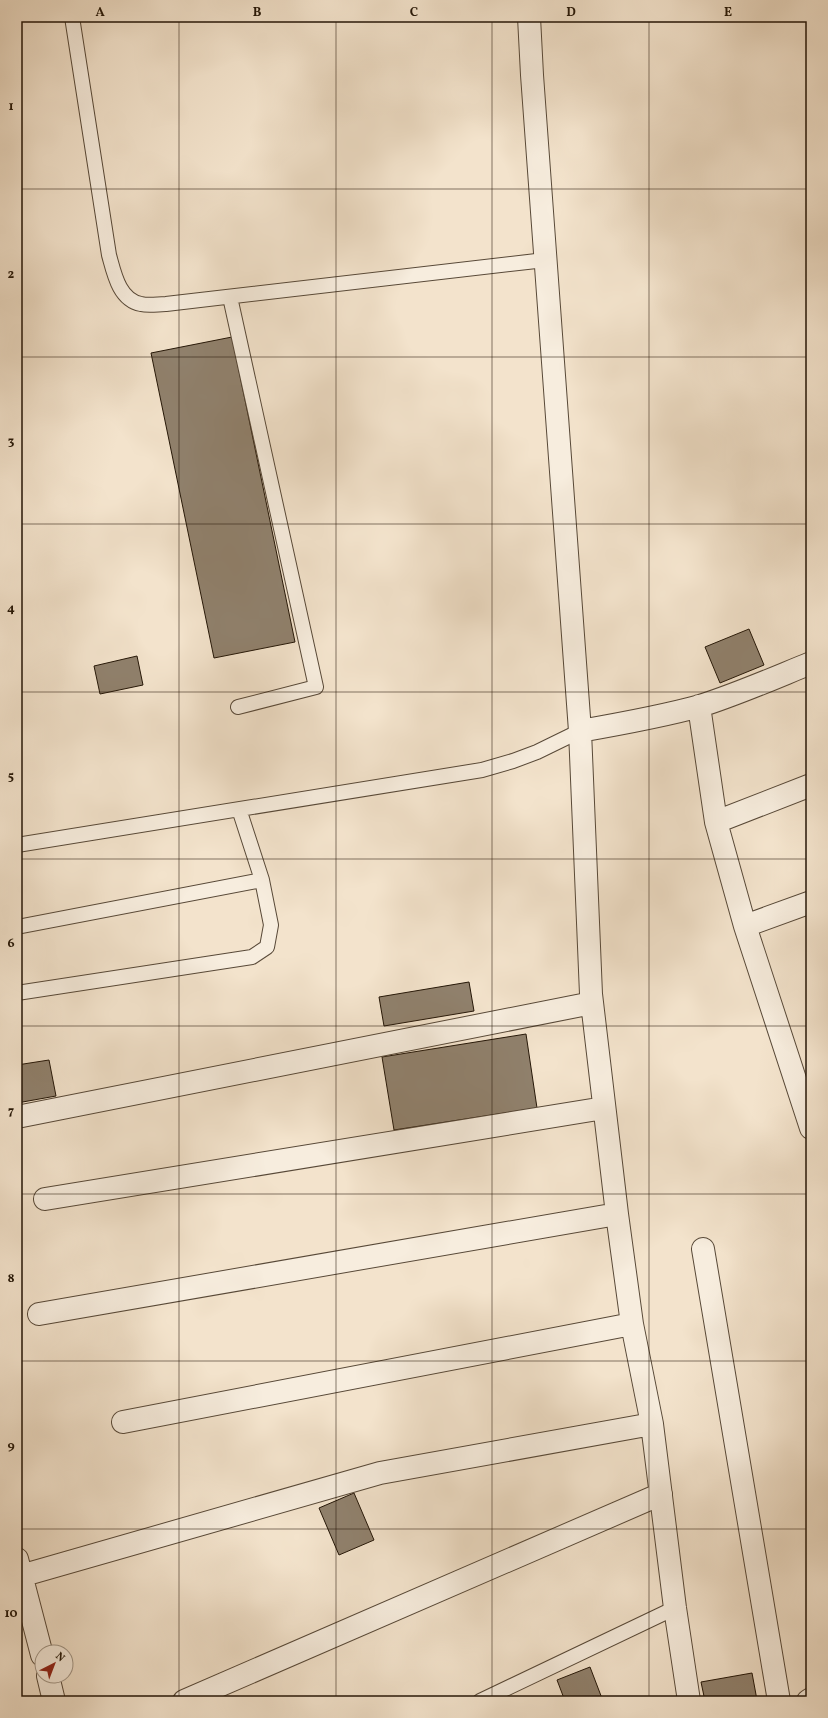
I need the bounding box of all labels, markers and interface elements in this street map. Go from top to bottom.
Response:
text: A [95,4,105,22]
text: B [253,4,262,22]
text: C [410,4,418,22]
text: D [566,4,576,22]
text: E [724,4,732,22]
text: 1 [8,98,14,116]
text: 2 [8,266,15,284]
text: 3 [8,433,15,451]
text: 4 [7,600,15,618]
text: 5 [8,768,14,786]
text: 6 [7,935,15,953]
text: 7 [8,1103,14,1121]
text: 8 [7,1270,15,1288]
text: 9 [7,1437,15,1455]
text: 10 [4,1605,18,1623]
north arrow [34,1644,74,1684]
text: N [52,1649,68,1666]

